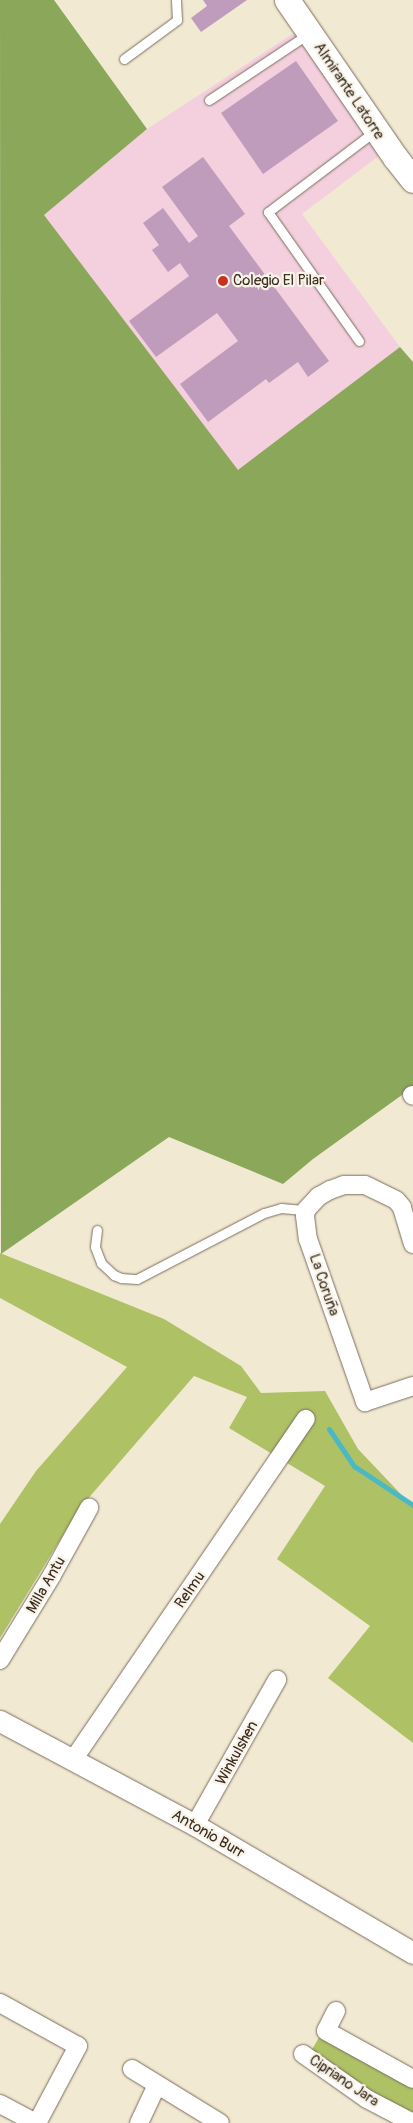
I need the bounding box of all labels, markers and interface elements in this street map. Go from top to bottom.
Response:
street label: Almirante Latorre [310,39,388,143]
place label: Colegio El Pilar [233,272,324,290]
marker: Colegio El Pilar [217,275,229,287]
street label: La Coruña [305,1252,343,1318]
street label: Milla Antu [23,1553,69,1617]
street label: Relmu [171,1568,209,1612]
street label: Winkulshen [212,1718,262,1788]
street label: Antonio Burr [168,1806,248,1862]
street label: Cipriano Jara [306,2051,382,2111]

